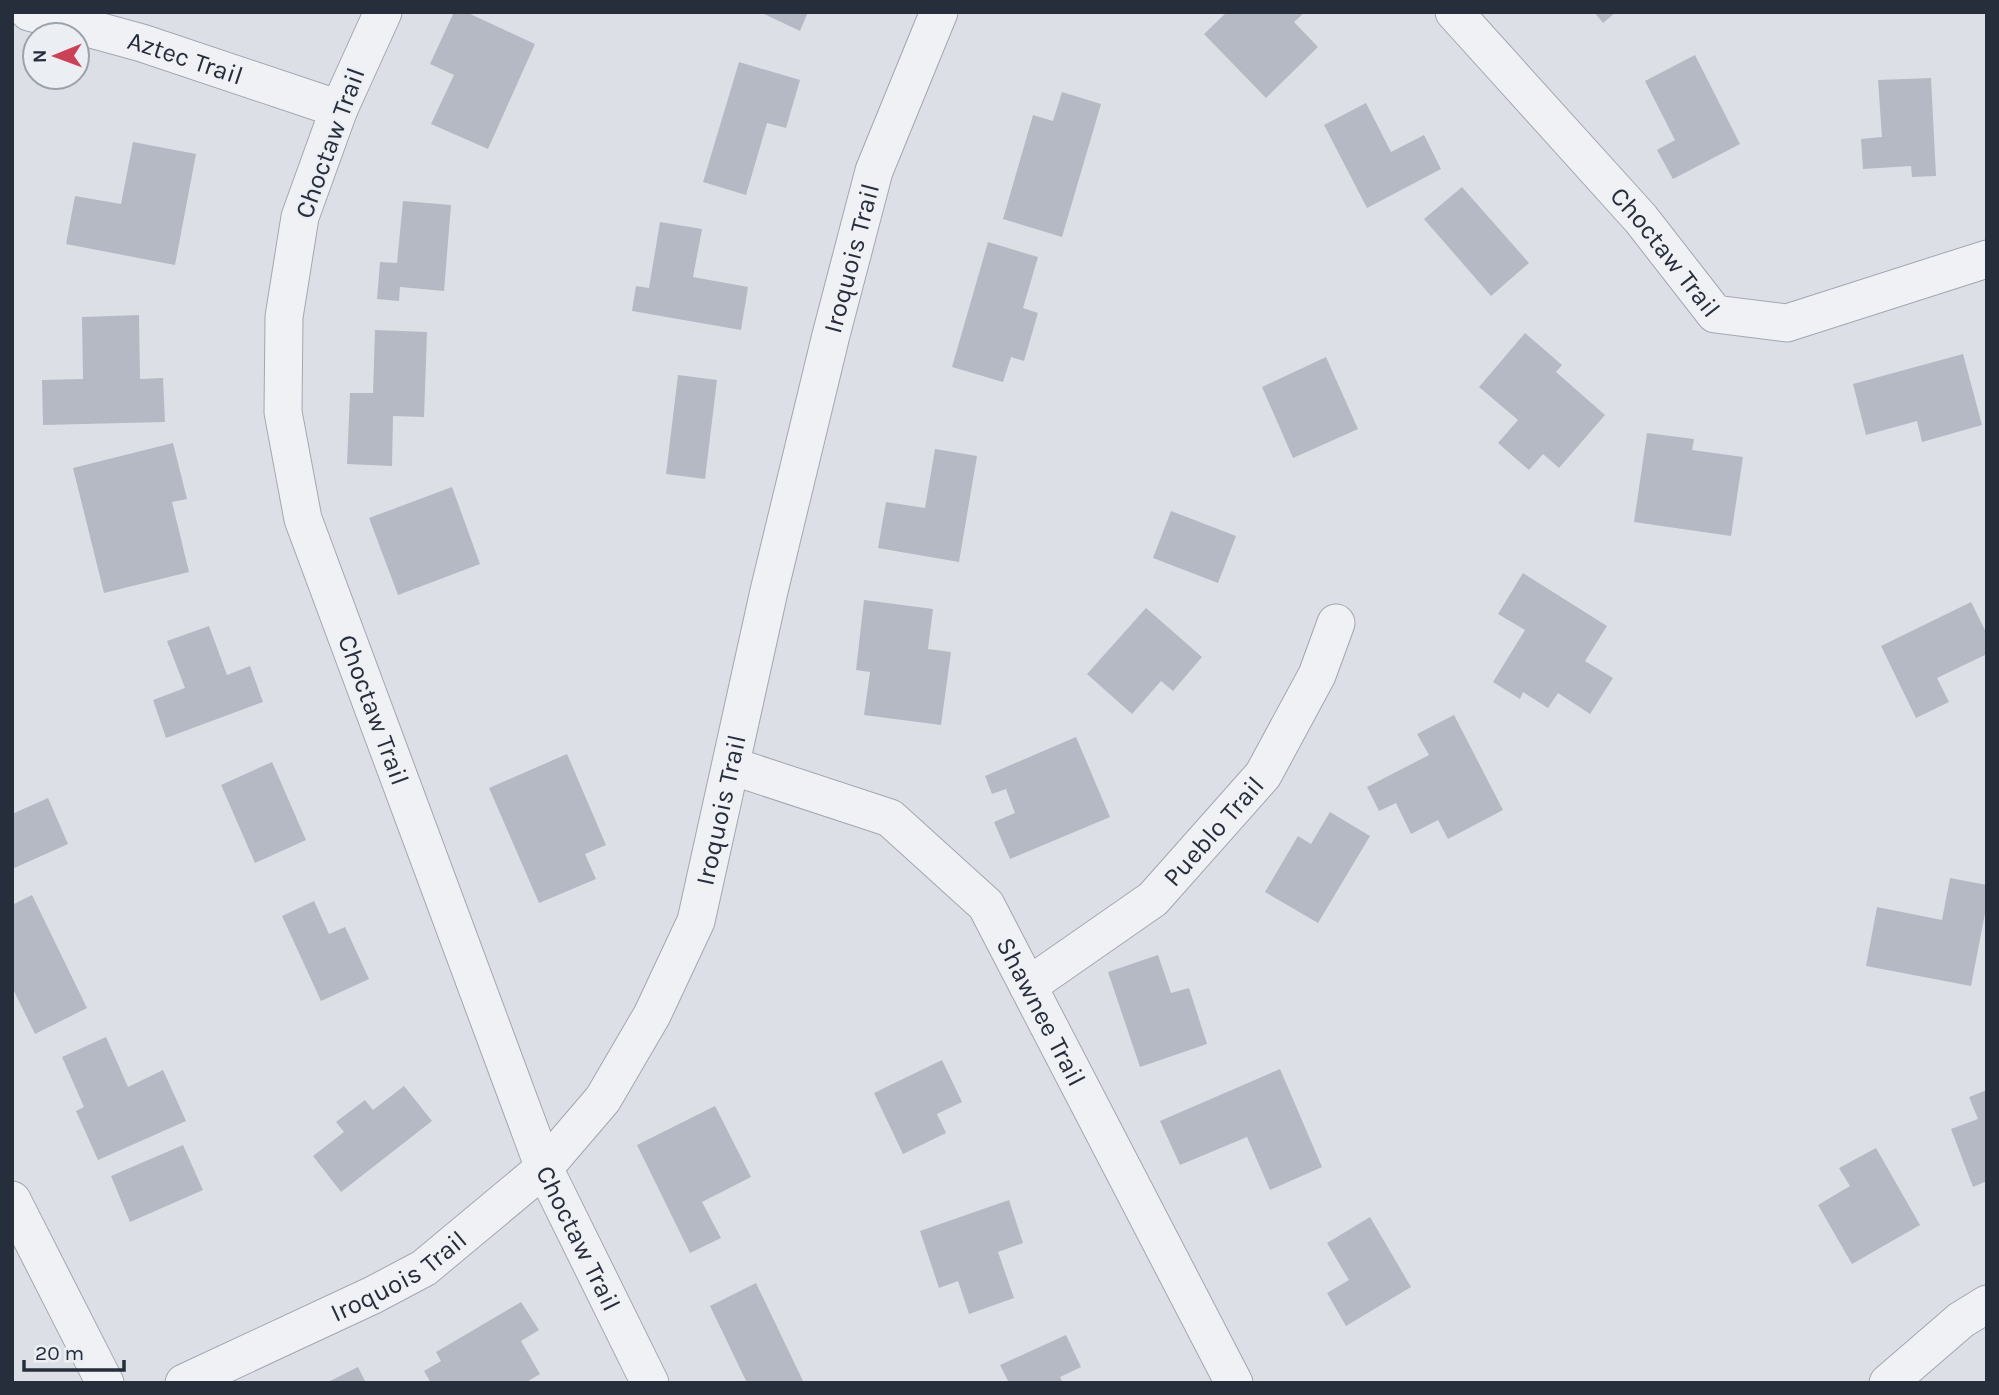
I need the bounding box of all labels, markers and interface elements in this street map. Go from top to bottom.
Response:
north arrow [21,21,91,91]
street label: Aztec Trail [124,24,247,91]
text: N [29,49,51,63]
street label: Choctaw Trail [288,63,372,223]
street label: Iroquois Trail [817,180,886,336]
street label: Choctaw Trail [1604,180,1727,323]
street label: Choctaw Trail [332,630,416,789]
street label: Iroquois Trail [689,732,752,888]
street label: Pueblo Trail [1156,770,1270,892]
street label: Shawnee Trail [990,932,1093,1091]
street label: Choctaw Trail [530,1160,628,1316]
street label: Iroquois Trail [325,1224,473,1328]
scale bar [24,1328,124,1372]
text: 20 m [35,1341,84,1365]

